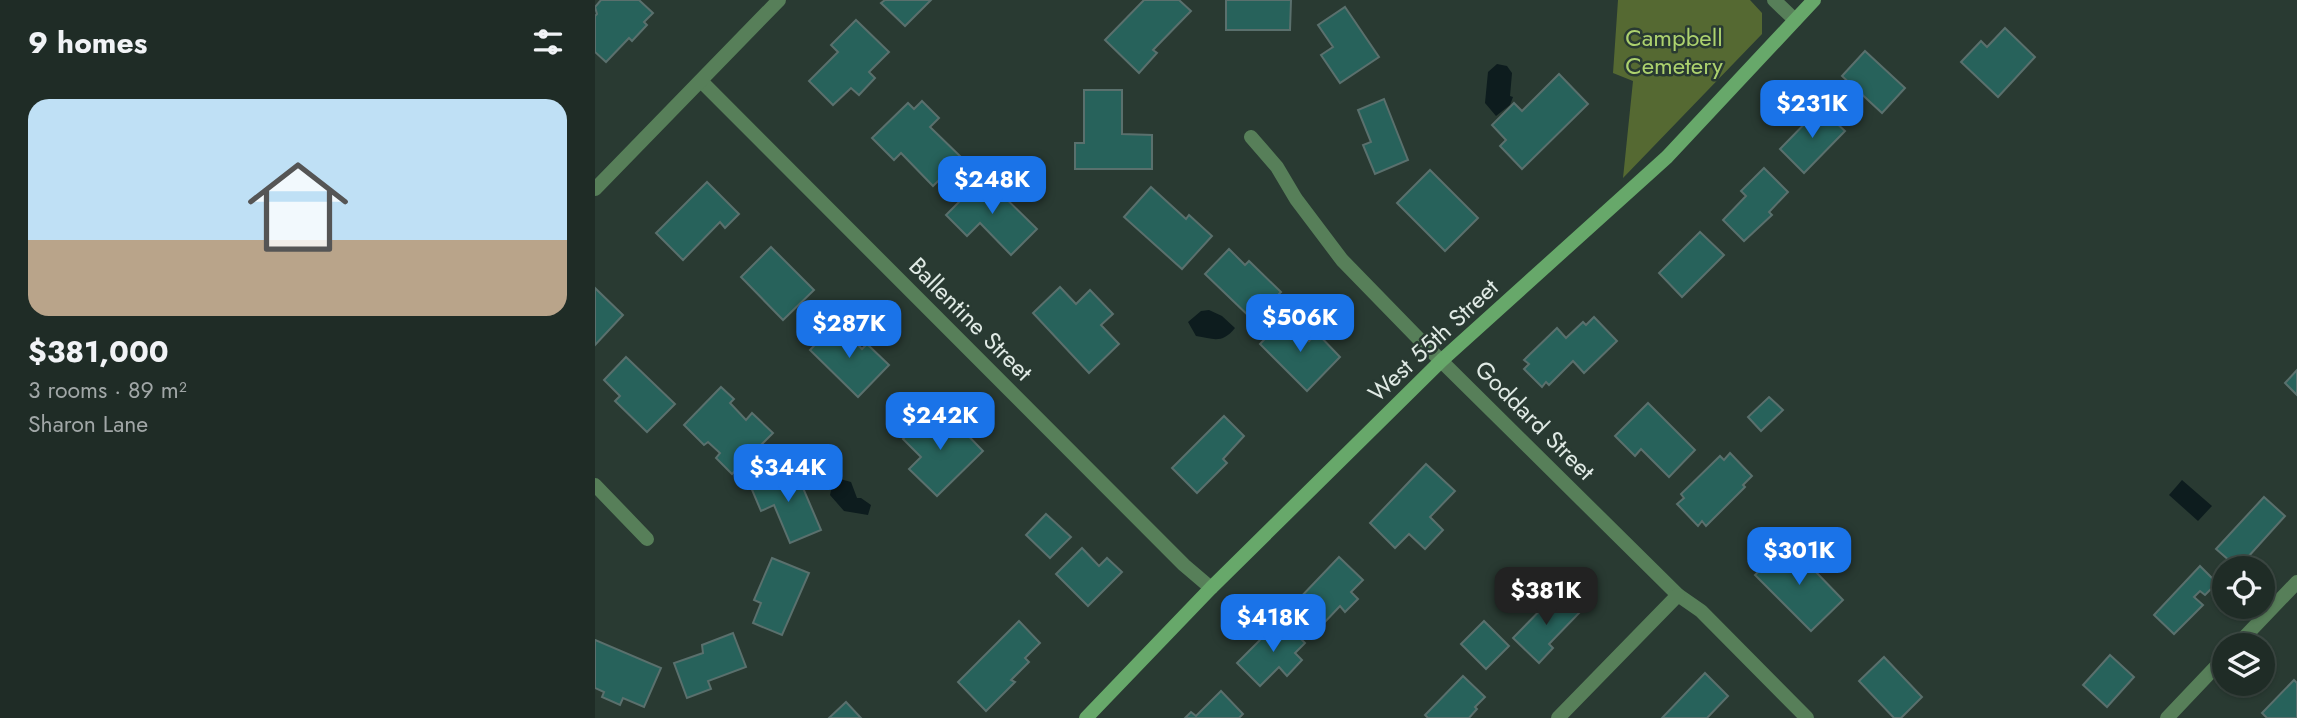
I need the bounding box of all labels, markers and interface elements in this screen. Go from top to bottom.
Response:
park label: Campbell Cemetery [1625,20,1723,83]
text: 9 homes [28,21,147,64]
icon: filters [529,23,567,61]
pin: $231K [1763,80,1861,140]
text: $231K [1776,86,1848,120]
icon: home [235,144,361,270]
pin: $248K [943,156,1041,216]
text: $248K [954,162,1030,196]
street label: Ballentine Street [901,249,1041,389]
street label: West 55th Street [1360,270,1506,410]
pin: $506K [1251,294,1349,354]
pin: $287K [800,300,898,360]
text: $506K [1262,300,1338,334]
text: $287K [812,306,886,340]
text: $381,000 [28,330,169,373]
street label: Goddard Street [1467,352,1603,488]
text: 3 rooms · 89 m² [28,373,187,407]
pin: $242K [891,392,989,452]
text: $242K [902,398,978,432]
text: Sharon Lane [28,407,148,441]
pin: $344K [739,444,837,504]
text: $344K [750,450,826,484]
pin: $301K [1750,528,1848,587]
text: $301K [1763,533,1835,567]
map controls [2212,556,2275,696]
button: locate [2212,556,2275,619]
pin: $381K [1497,568,1595,627]
text: $381K [1511,573,1581,607]
pin: $418K [1224,594,1322,654]
text: $418K [1237,600,1309,634]
button: layers [2212,633,2275,696]

